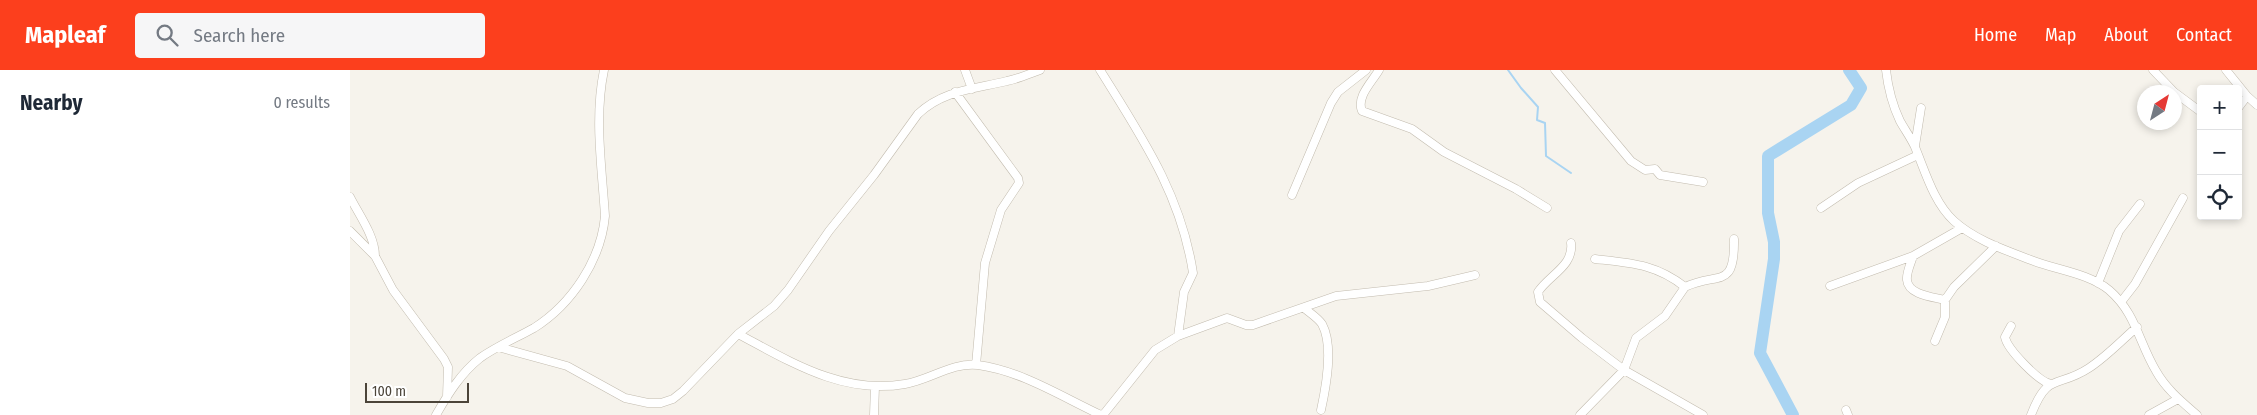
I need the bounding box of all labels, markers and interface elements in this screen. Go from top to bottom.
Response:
search box [135,13,485,58]
text: Mapleaf [25,21,105,49]
icon: search [153,21,181,49]
text: Search here [193,24,285,47]
text: Home [1974,24,2017,46]
text: Map [2045,24,2076,46]
text: About [2104,24,2148,46]
text: Contact [2176,24,2232,46]
north arrow [2137,85,2182,130]
map controls [2197,85,2242,220]
button: + [2197,85,2242,130]
text: Nearby [20,90,82,116]
text: 0 results [273,93,330,112]
button: − [2197,130,2242,175]
button: locate [2197,175,2242,220]
scale bar [365,380,469,403]
text: 100 m [372,383,406,400]

